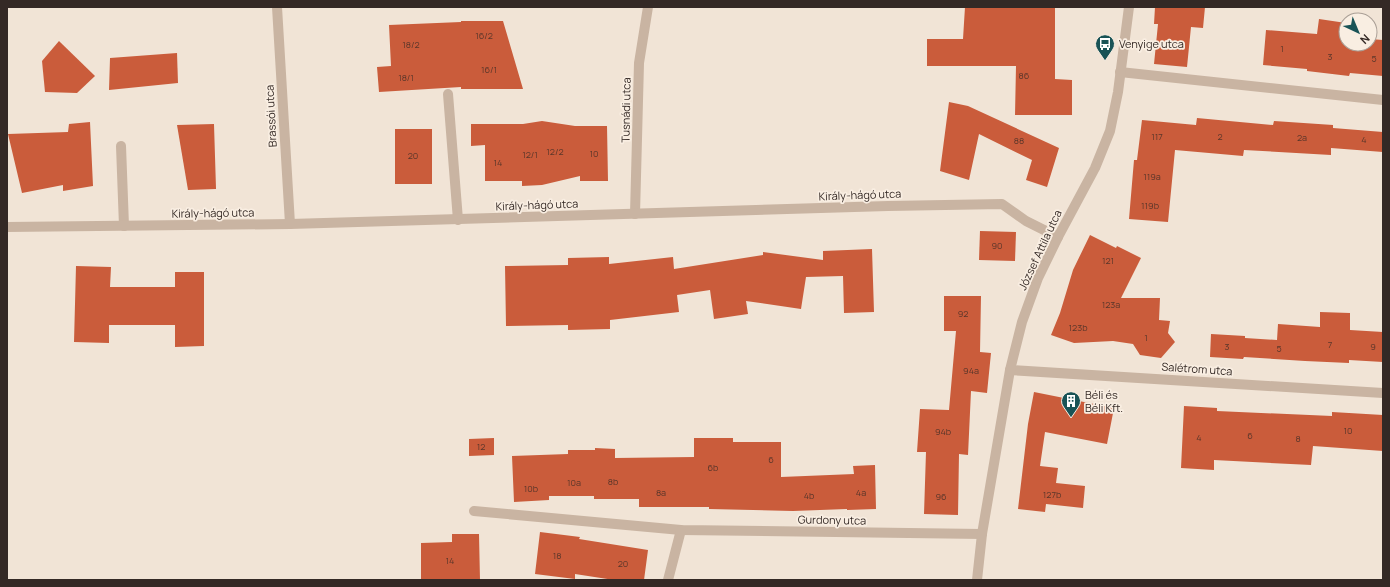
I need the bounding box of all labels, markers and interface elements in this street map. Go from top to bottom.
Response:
north arrow [1338,12,1378,52]
house number: 16/2 [475,29,493,42]
text: N [1357,31,1373,48]
bus stop icon: Venyige utca [1094,33,1116,61]
place label: Venyige utca [1119,36,1184,51]
house number: 18/2 [402,38,420,51]
house number: 1 [1280,42,1284,55]
house number: 3 [1328,50,1333,63]
house number: 5 [1371,52,1377,65]
house number: 16/1 [481,63,497,76]
house number: 86 [1019,69,1030,82]
house number: 18/1 [398,71,414,84]
street label: Tusnádi utca [617,77,634,143]
street label: Brassói utca [261,85,280,148]
house number: 117 [1151,130,1163,143]
house number: 2 [1217,130,1223,143]
house number: 2a [1297,131,1307,144]
house number: 4 [1361,133,1367,146]
house number: 88 [1014,134,1024,147]
house number: 12/2 [546,145,564,158]
house number: 10 [590,147,599,160]
house number: 12/1 [522,148,538,161]
house number: 20 [408,149,418,162]
house number: 14 [494,156,502,169]
house number: 119a [1143,170,1161,183]
street label: Király-hágó utca [818,186,902,203]
street label: Király-hágó utca [495,196,579,213]
house number: 119b [1141,199,1159,212]
street label: Király-hágó utca [172,204,254,221]
street label: József Attila utca [1014,207,1065,292]
house number: 90 [991,239,1003,252]
house number: 121 [1102,254,1114,267]
house number: 123a [1102,298,1120,311]
house number: 92 [958,307,968,320]
house number: 123b [1069,321,1087,334]
house number: 1 [1144,331,1148,344]
house number: 7 [1328,338,1333,351]
house number: 3 [1225,340,1230,353]
house number: 9 [1370,340,1376,353]
house number: 5 [1276,342,1282,355]
street label: Salétrom utca [1161,359,1233,378]
house number: 94a [963,364,979,377]
place label: Béli és Béli Kft. [1085,387,1123,415]
building icon: Béli és Béli Kft. [1060,390,1082,418]
house number: 10 [1344,424,1353,437]
house number: 94b [935,425,951,438]
house number: 6 [1247,429,1253,442]
house number: 4 [1196,431,1202,444]
house number: 8 [1295,432,1301,445]
house number: 12 [477,440,485,453]
house number: 6 [768,453,774,466]
house number: 6b [708,461,718,474]
house number: 8b [608,475,618,488]
house number: 10a [567,476,581,489]
house number: 10b [524,482,538,495]
house number: 8a [656,486,666,499]
house number: 4a [856,486,866,499]
house number: 127b [1043,488,1061,501]
house number: 4b [804,489,814,502]
house number: 96 [935,490,947,503]
street label: Gurdony utca [798,511,866,528]
house number: 18 [553,549,561,562]
house number: 14 [446,554,454,567]
house number: 20 [618,557,628,570]

